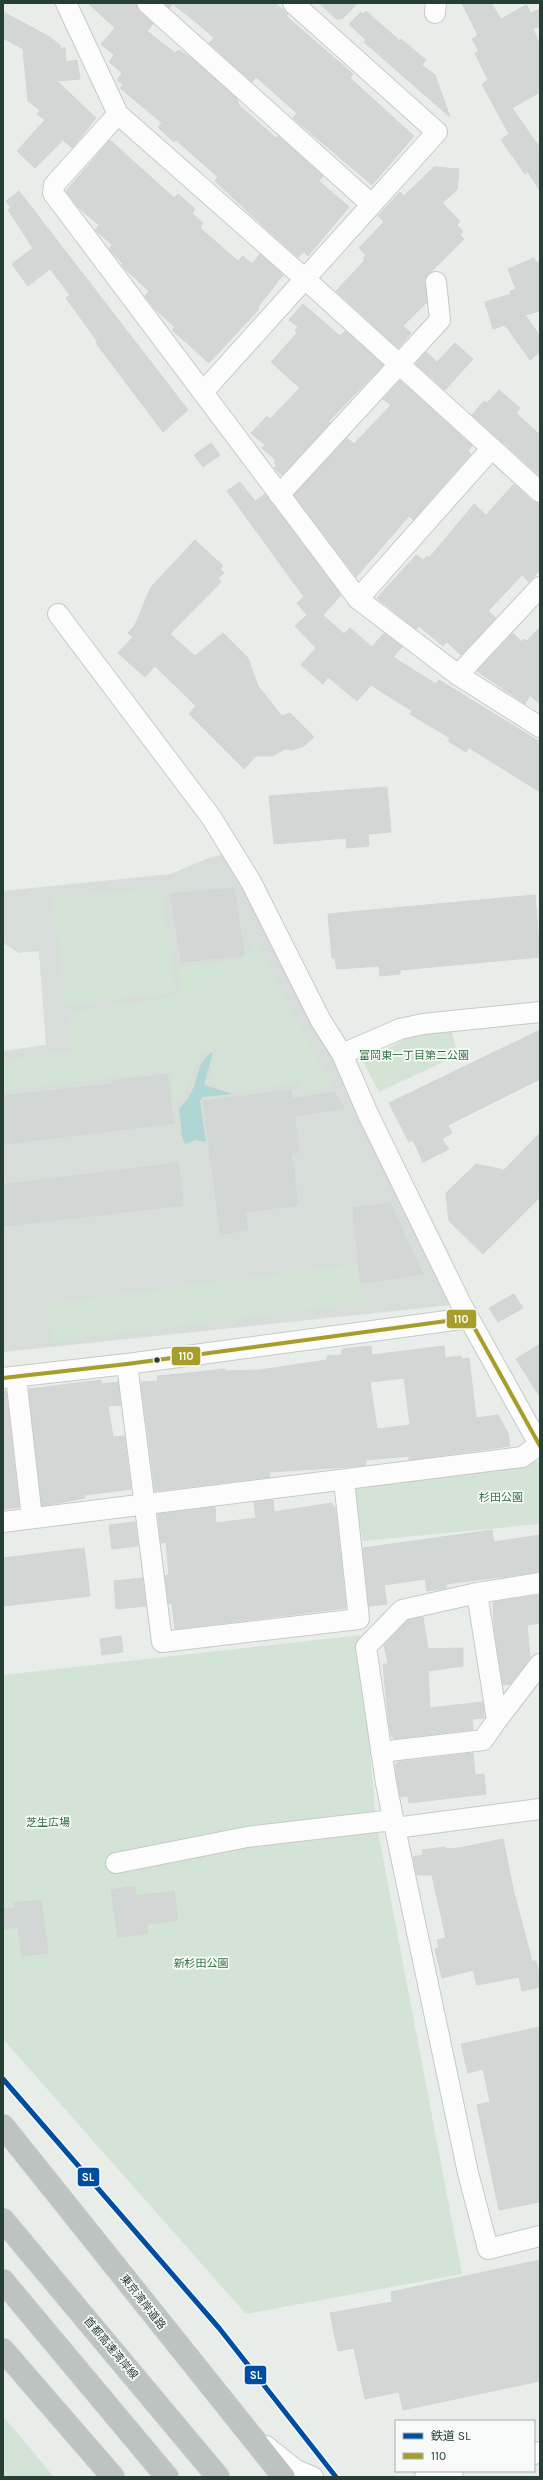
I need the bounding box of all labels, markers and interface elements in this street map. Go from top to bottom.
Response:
park label: 富岡東一丁目第二公園 [359,1049,469,1062]
line badge: 110 [446,1309,477,1329]
text: 110 [454,1313,468,1326]
line badge: 110 [171,1346,201,1366]
text: 110 [179,1350,193,1363]
unlabelled marker [152,1355,162,1365]
park label: 杉田公園 [479,1491,523,1504]
park label: 芝生広場 [26,1816,70,1829]
park label: 新杉田公園 [174,1957,229,1970]
line badge: SL [77,2167,100,2187]
text: SL [82,2171,95,2184]
street label: 東京湾岸道路 [118,2272,168,2332]
street label: 首都高速湾岸線 [81,2314,141,2382]
line badge: SL [244,2365,267,2385]
text: SL [250,2369,263,2382]
legend [395,2420,535,2472]
text: 鉄道 SL [431,2429,471,2443]
text: 110 [431,2449,446,2463]

